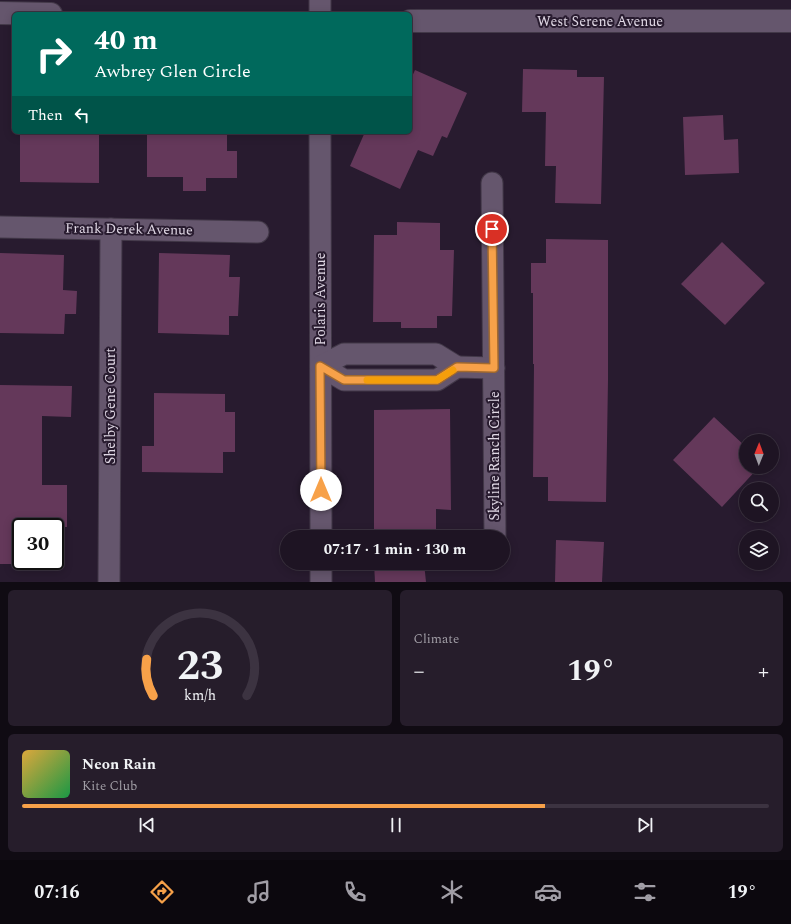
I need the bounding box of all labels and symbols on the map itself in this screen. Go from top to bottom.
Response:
street label: West Serene Avenue [537,11,663,32]
pin [475,212,509,246]
street label: Frank Derek Avenue [65,217,193,241]
street label: Polaris Avenue [310,252,331,345]
street label: Shelby Gene Court [100,348,121,464]
street label: Skyline Ranch Circle [484,391,505,521]
north arrow [739,434,779,474]
position arrow [300,469,342,511]
speed limit sign: 30 [12,518,64,570]

